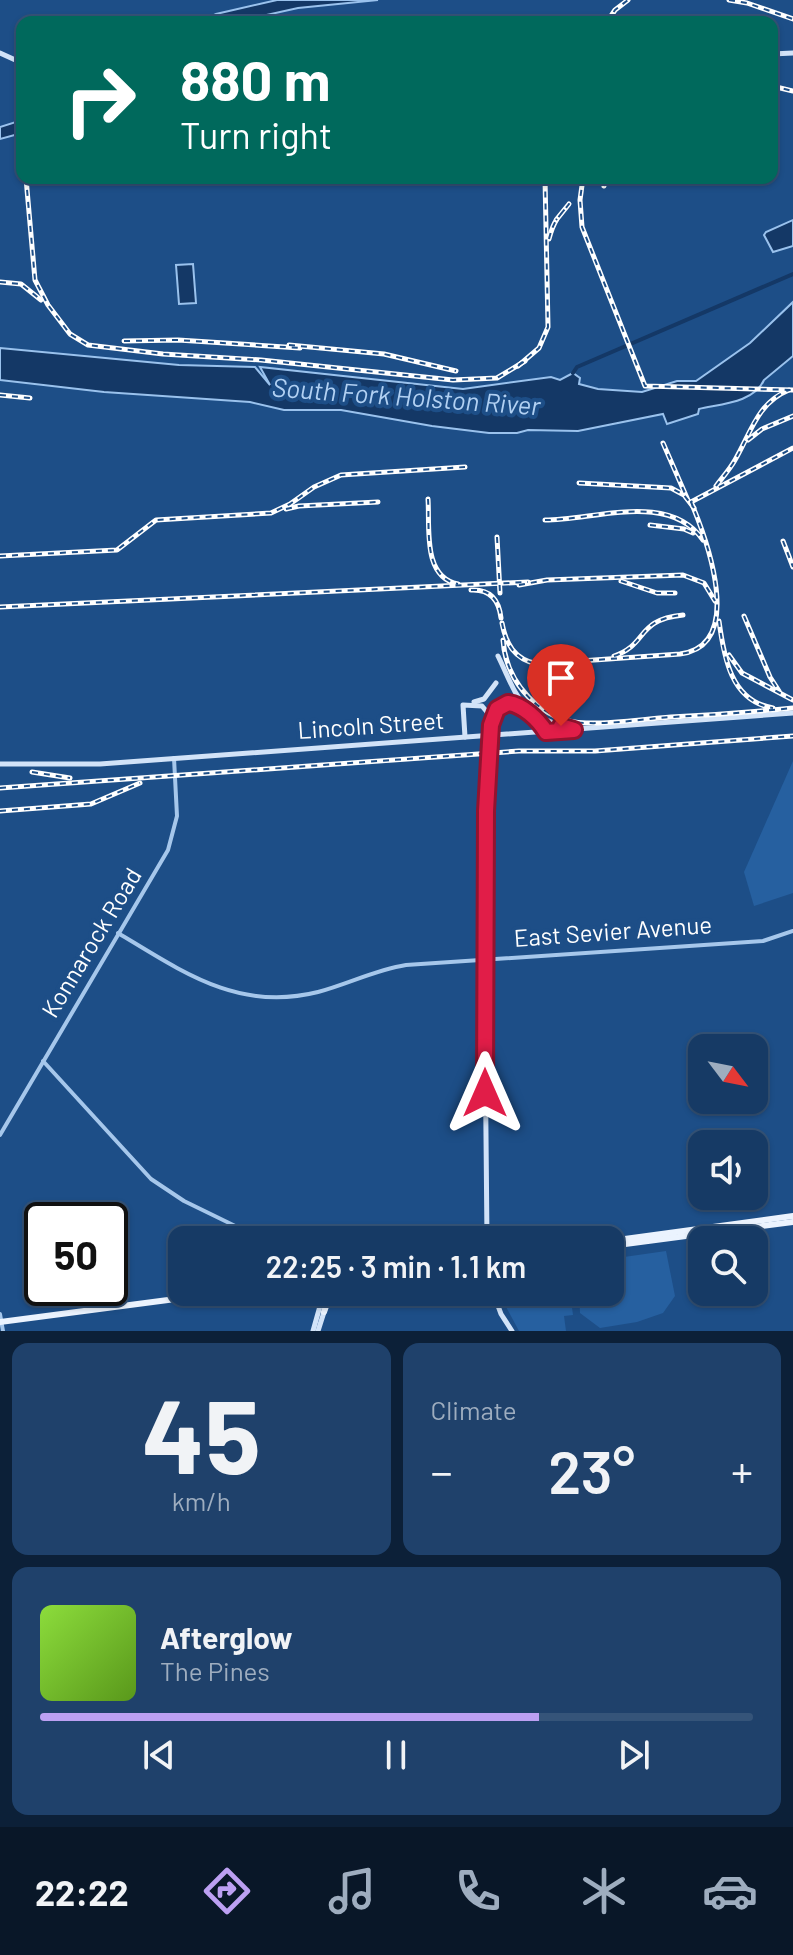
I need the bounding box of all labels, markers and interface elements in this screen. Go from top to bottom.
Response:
text: 880 m [180,45,330,112]
icon: right [48,48,152,152]
text: Turn right [180,113,332,156]
water label: South Fork Holston River [271,371,542,420]
pin [527,644,595,726]
icon: arrive [539,656,583,700]
street label: Lincoln Street [297,705,445,744]
street label: Konnarock Road [35,862,147,1022]
street label: East Sevier Avenue [513,909,713,952]
north arrow [688,1034,768,1114]
map controls [688,1034,768,1306]
position arrow [443,1051,527,1135]
button: sound [688,1130,768,1210]
speed limit sign: 50 [24,1202,128,1306]
button: search [688,1226,768,1306]
text: 22:25 · 3 min · 1.1 km [266,1248,526,1284]
text: 45 [142,1370,261,1495]
text: Climate [431,1394,517,1425]
text: 23° [548,1434,635,1506]
text: − [431,1444,453,1497]
text: + [731,1444,753,1497]
text: km/h [172,1485,231,1516]
text: Afterglow [160,1619,293,1655]
text: The Pines [160,1655,270,1686]
icon: previous [137,1733,181,1777]
icon: pause [374,1733,418,1777]
icon: next [612,1733,656,1777]
icon: directions [199,1863,255,1919]
icon: music [324,1863,380,1919]
icon: phone [450,1863,506,1919]
icon: climate [576,1863,632,1919]
icon: car [702,1863,758,1919]
text: 22:22 [35,1870,129,1913]

